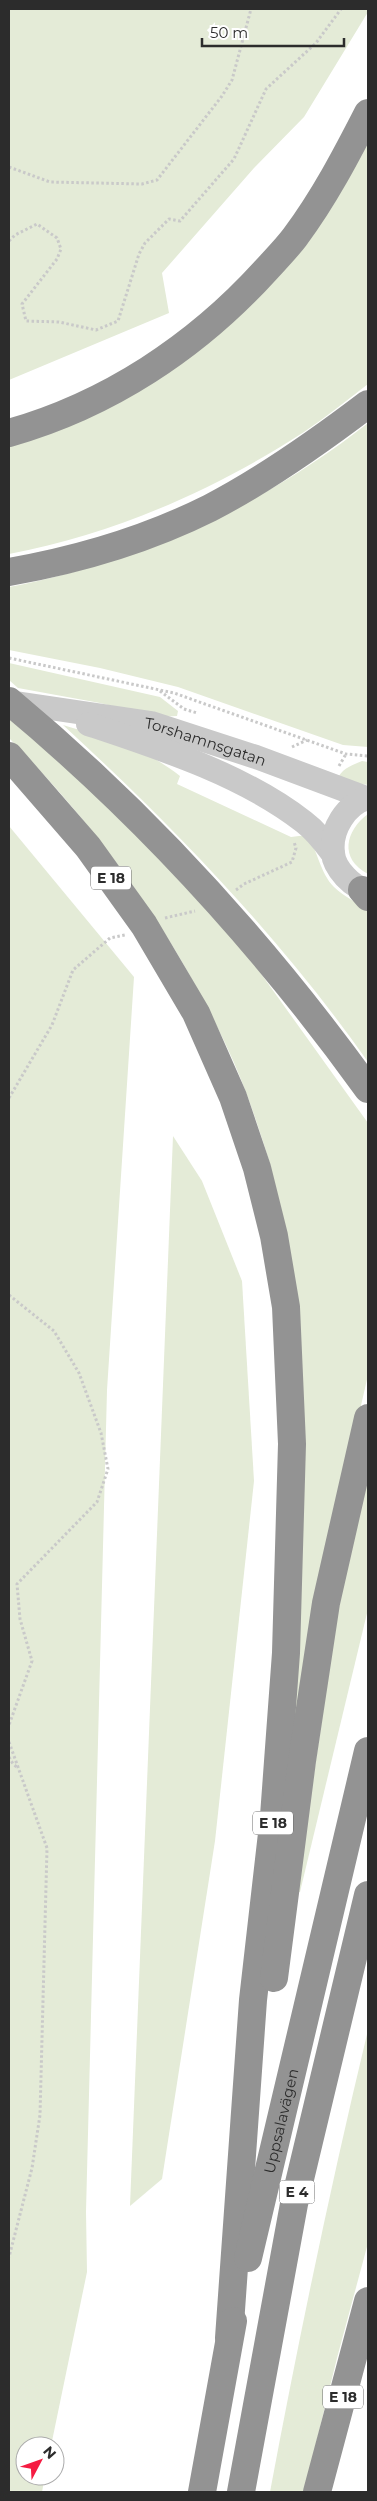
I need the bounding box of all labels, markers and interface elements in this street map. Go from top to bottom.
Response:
scale bar [202,15,344,47]
text: 50 m [210,23,248,42]
street label: Torshamnsgatan [144,713,269,770]
road number: E 18 [91,866,131,890]
road number: E 18 [253,1812,293,1835]
street label: Uppsalavägen [259,2066,302,2175]
road number: E 4 [280,2180,314,2204]
road number: E 18 [323,2386,363,2408]
north arrow [15,2436,65,2486]
text: N [39,2442,60,2463]

